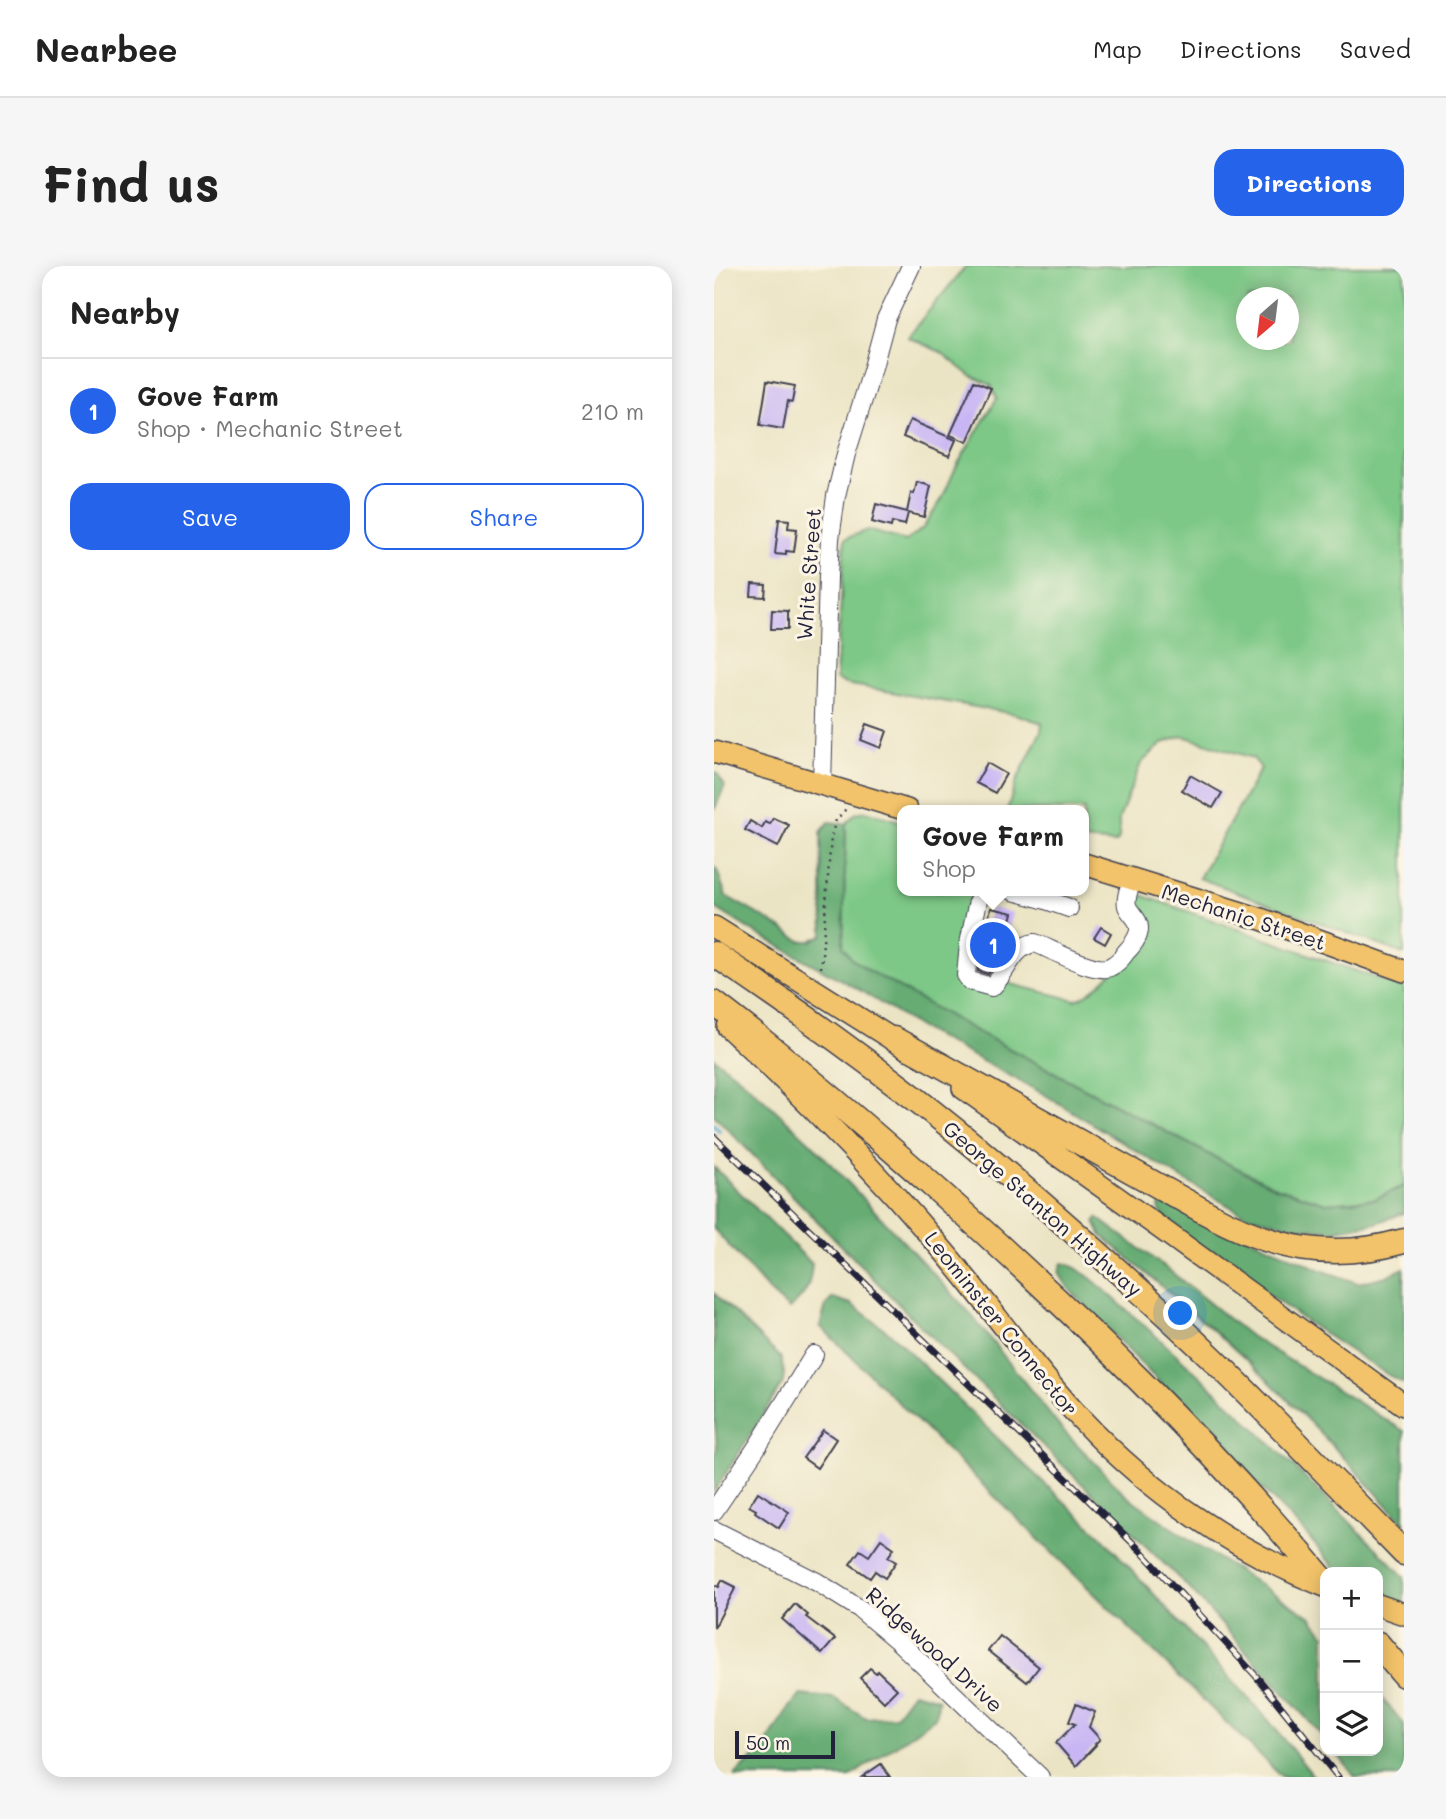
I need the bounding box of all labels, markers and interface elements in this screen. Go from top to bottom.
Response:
text: Nearbee [35,27,178,70]
text: Map [1093,33,1142,64]
text: Directions [1180,33,1302,64]
text: Saved [1340,33,1411,64]
button: Directions [1214,149,1404,216]
text: Find us [42,151,220,214]
north arrow [1236,287,1299,350]
text: Nearby [70,292,180,332]
text: Gove Farm [137,379,279,413]
text: 1 [88,396,98,426]
text: 210 m [581,396,644,426]
text: Shop · Mechanic Street [137,413,403,443]
button: Save [70,483,350,550]
button: Share [364,483,644,550]
street label: White Street [790,507,826,641]
popup [897,805,1089,896]
text: Gove Farm [922,819,1064,853]
text: Shop [922,853,976,883]
street label: Mechanic Street [1159,877,1329,955]
pin: 1 [970,919,1016,971]
street label: George Stanton Highway [938,1114,1148,1302]
street label: Leominster Connector [919,1225,1085,1421]
your location [1163,1296,1197,1330]
map controls [1320,1567,1383,1756]
button: + [1320,1567,1383,1630]
street label: Ridgewood Drive [861,1580,1009,1718]
button: − [1320,1630,1383,1693]
button: layers [1320,1693,1383,1756]
scale bar [735,1728,835,1760]
text: 50 m [746,1730,790,1755]

